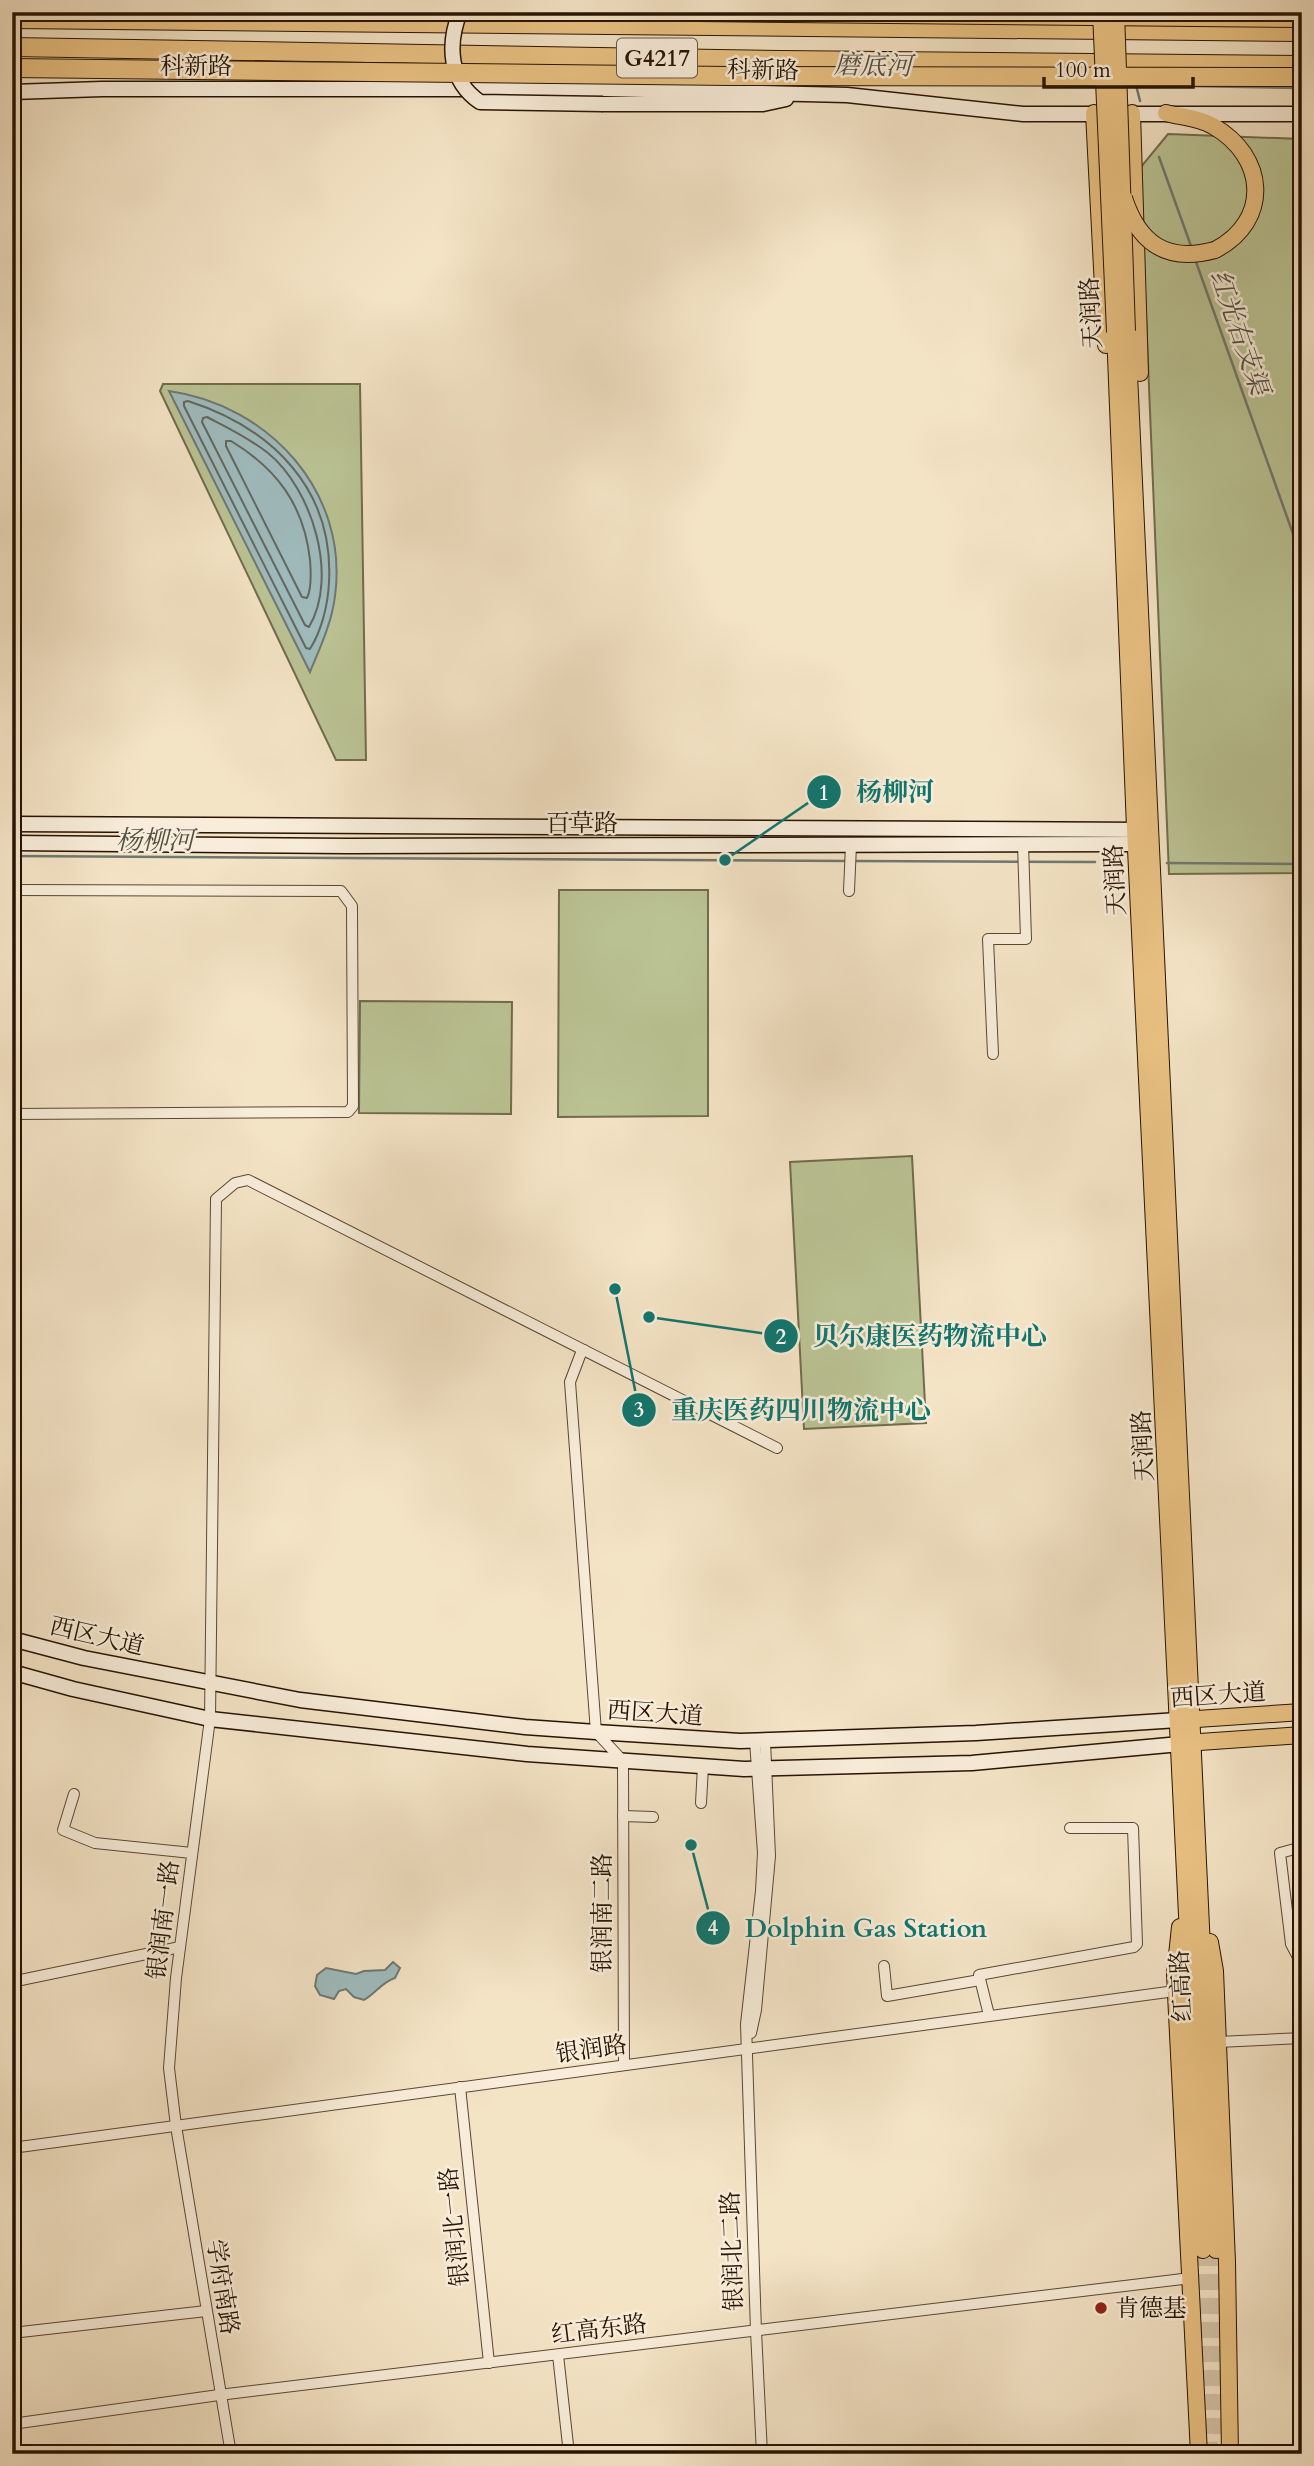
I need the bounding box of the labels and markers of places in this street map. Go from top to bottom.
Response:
callout: 杨柳河 [807,769,948,816]
callout: 贝尔康医药物流中心 [764,1313,1061,1360]
callout: 重庆医药四川物流中心 [622,1386,945,1433]
callout: Dolphin Gas Station [696,1905,1001,1952]
place label: 肯德基 [1115,2292,1187,2325]
marker: 肯德基 [1093,2300,1109,2316]

